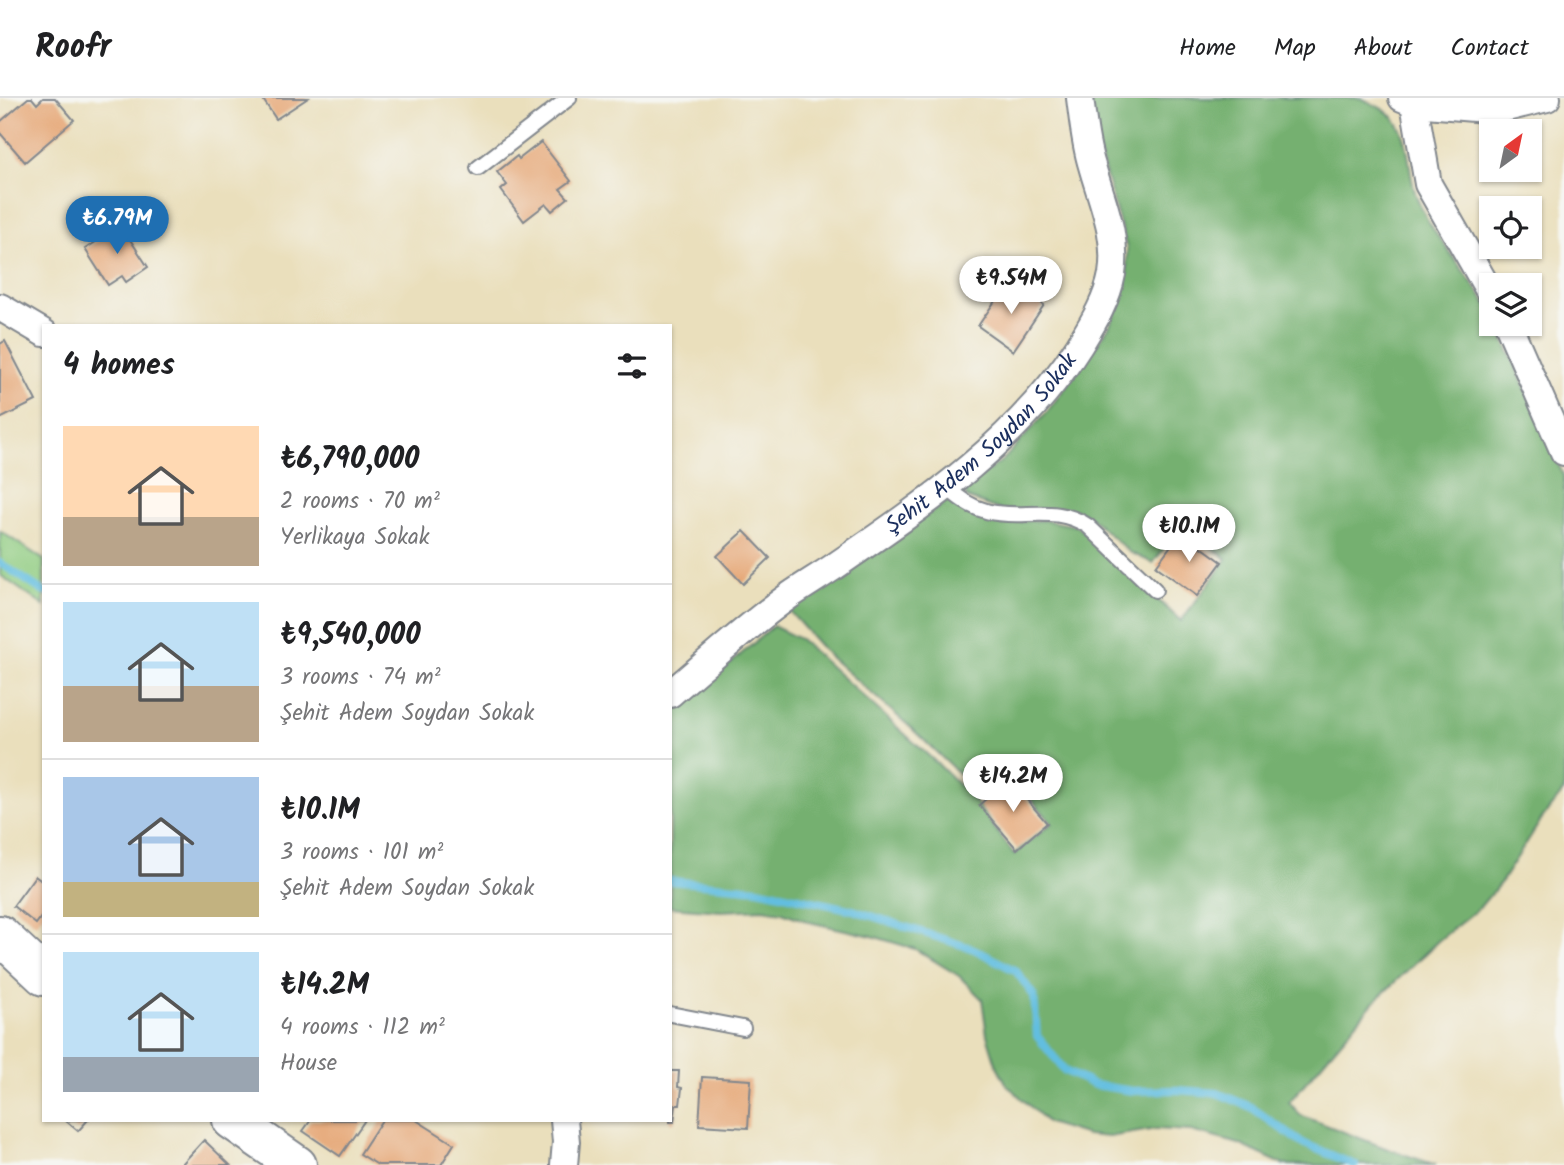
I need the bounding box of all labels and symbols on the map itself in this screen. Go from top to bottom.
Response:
north arrow [1479,119,1542,182]
pin: ₺6.79M [60,197,174,256]
pin: ₺9.54M [954,256,1068,316]
street label: Şehit Adem Soydan Sokak [878,346,1087,544]
pin: ₺10.1M [1132,504,1246,564]
pin: ₺14.2M [956,754,1070,814]

